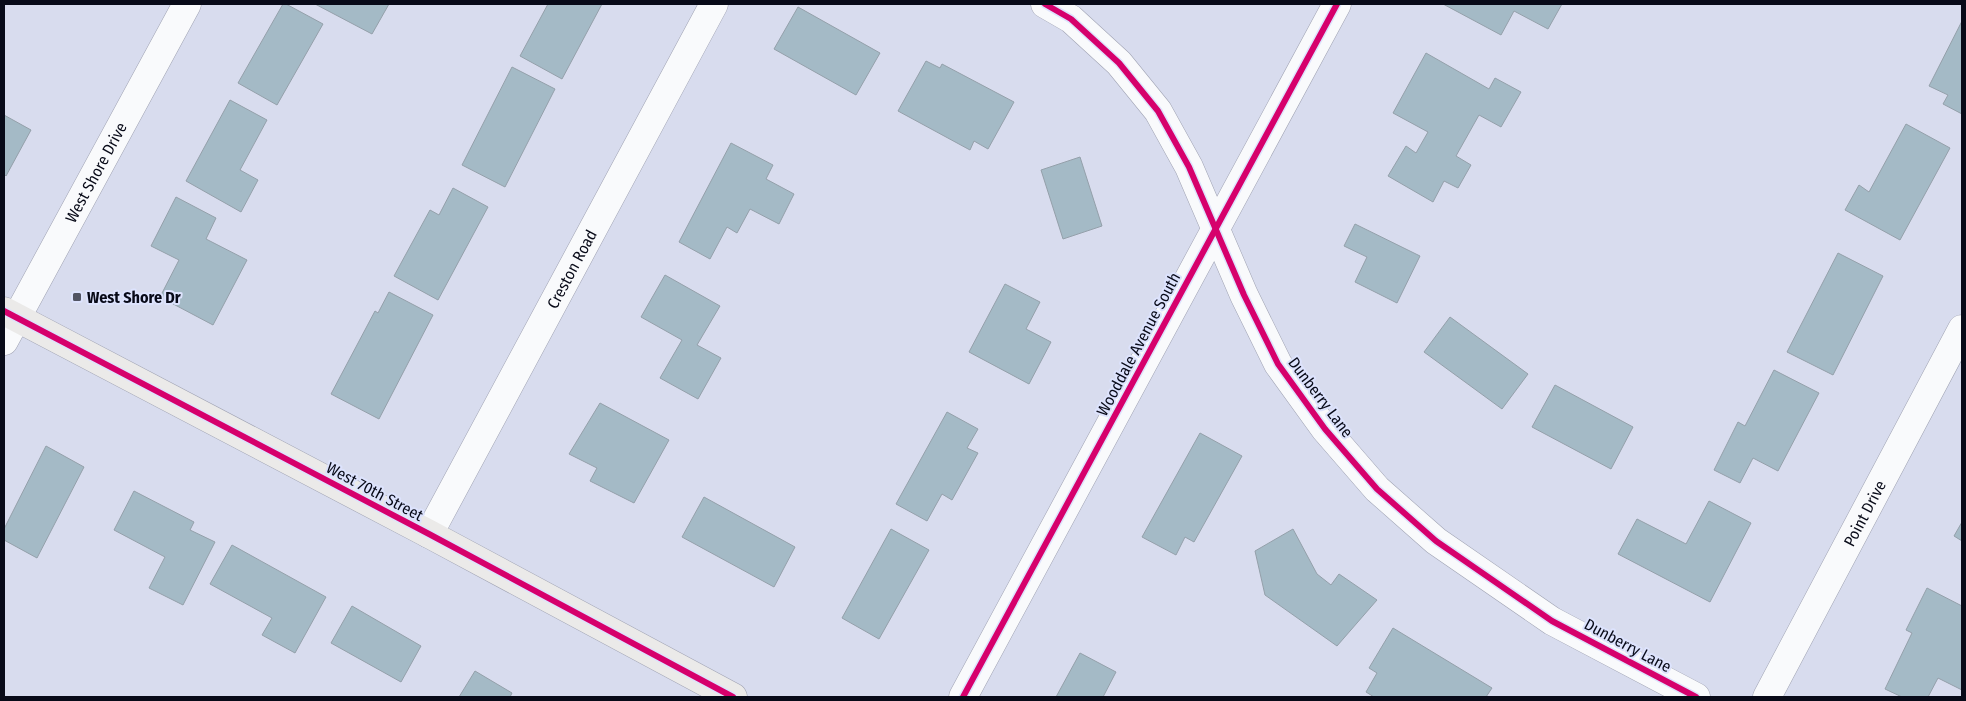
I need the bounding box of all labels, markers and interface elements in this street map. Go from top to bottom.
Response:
street label: West Shore Drive [61,119,131,226]
street label: Creston Road [543,227,601,312]
street label: Wooddale Avenue South [1093,269,1184,419]
place label: West Shore Dr [87,288,181,307]
marker: West Shore Dr [71,291,83,303]
street label: Dunberry Lane [1284,353,1357,441]
street label: West 70th Street [323,458,427,525]
street label: Point Drive [1840,477,1890,550]
street label: Dunberry Lane [1581,615,1675,676]

